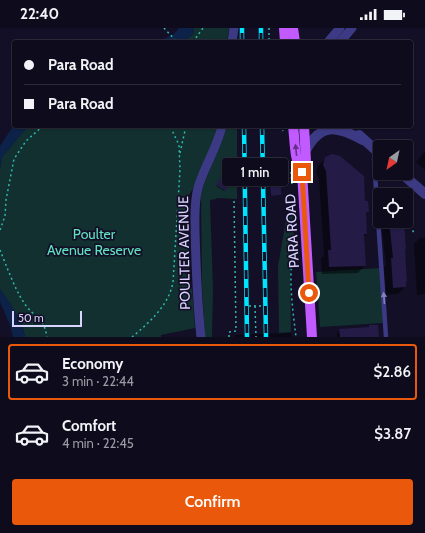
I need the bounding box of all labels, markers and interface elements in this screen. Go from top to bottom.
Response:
text: 22:40 [20,5,59,23]
text: Para Road [48,56,114,74]
text: Para Road [48,95,114,113]
north arrow [373,140,413,180]
map controls [373,140,413,228]
one-way arrow [292,144,299,156]
callout: 1 min [222,158,288,186]
route end [293,163,311,181]
text: 1 min [240,164,270,180]
button: locate [373,188,413,228]
street label: PARA ROAD [281,193,303,269]
street label: POULTER AVENUE [174,196,194,310]
park label: Poulter Avenue Reserve [47,225,141,259]
route start [300,284,318,302]
one-way arrow [380,292,387,304]
scale bar [12,309,82,328]
text: 50 m [18,311,44,325]
icon: car [14,354,50,390]
text: Economy [62,355,123,373]
text: $2.86 [374,363,411,381]
text: 3 min · 22:44 [62,373,134,389]
icon: car [14,416,50,452]
text: Comfort [62,417,116,435]
text: $3.87 [374,425,411,443]
text: 4 min · 22:45 [62,435,134,451]
button: Confirm [12,479,413,525]

